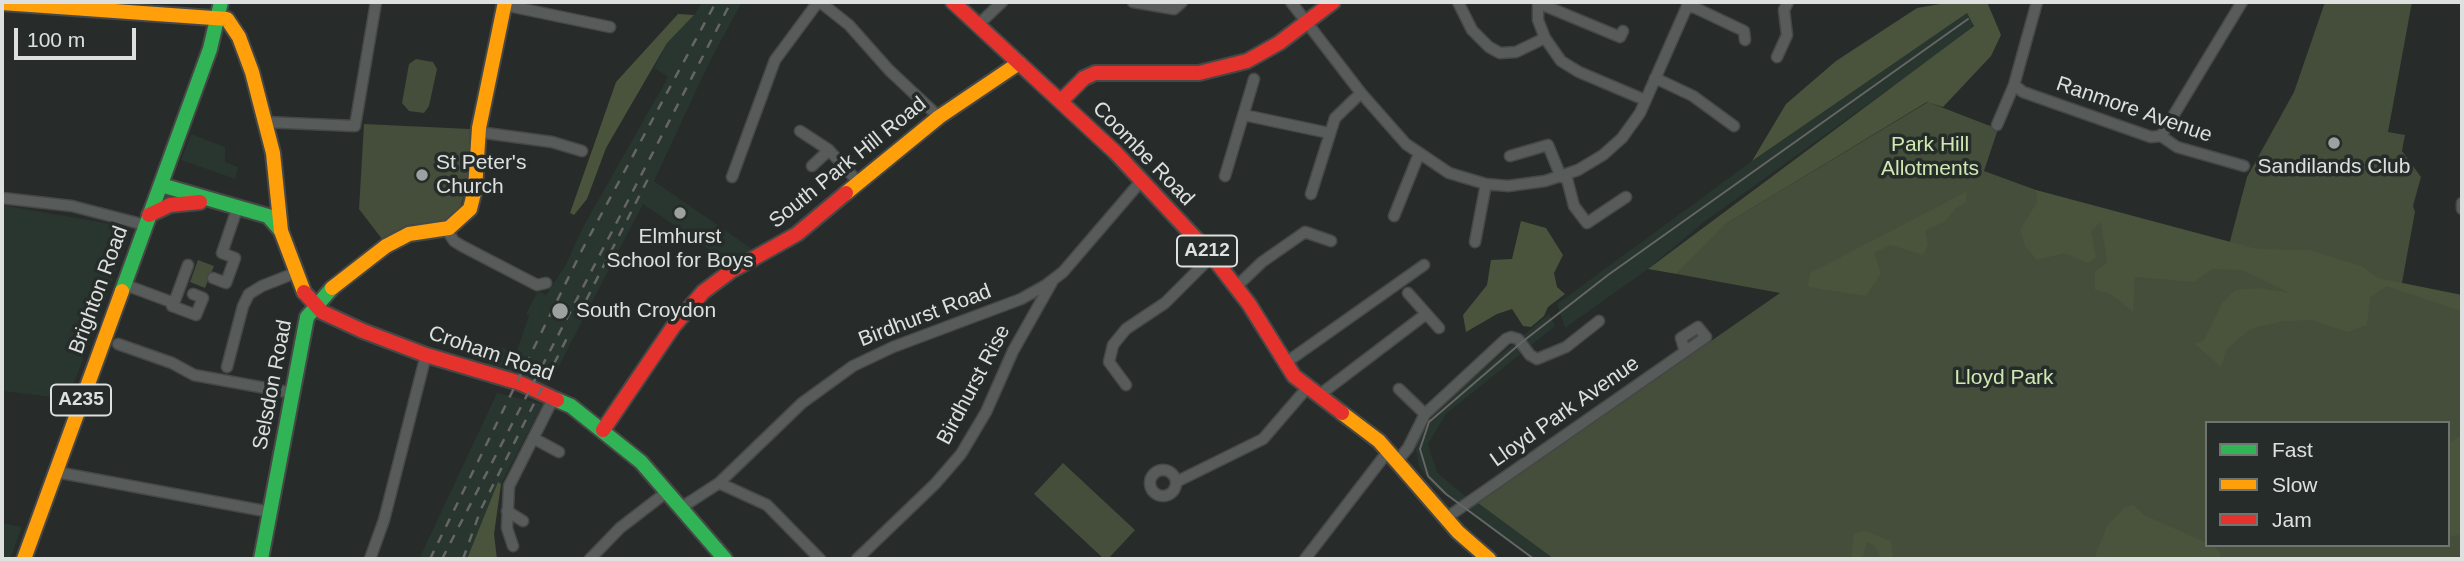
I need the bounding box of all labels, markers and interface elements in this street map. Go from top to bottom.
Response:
scale bar [18,14,140,58]
text: 100 m [27,28,85,51]
street label: Ranmore Avenue [2053,72,2215,148]
street label: South Park Hill Road [764,92,932,234]
street label: Coombe Road [1087,97,1199,211]
park label: Park Hill Allotments [1881,132,1979,182]
marker: Sandilands Club [2326,135,2342,151]
place label: St Peter's Church [436,150,526,200]
place label: Sandilands Club [2258,154,2410,180]
marker: St Peter's Church [414,167,430,183]
marker: Elmhurst School for Boys [672,205,688,221]
street label: Brighton Road [64,223,134,357]
place label: Elmhurst School for Boys [606,224,754,274]
road number: A212 [1177,235,1237,266]
street label: Birdhurst Road [855,279,995,353]
place label: South Croydon [576,298,716,324]
marker: South Croydon [550,301,570,321]
street label: Selsdon Road [248,318,298,452]
street label: Croham Road [425,321,557,387]
street label: Birdhurst Rise [932,321,1016,449]
street label: Lloyd Park Avenue [1486,351,1644,473]
park label: Lloyd Park [1954,365,2054,391]
road number: A235 [51,384,111,416]
legend [2205,421,2450,547]
text: Fast [2272,438,2313,461]
text: Slow [2272,473,2318,496]
text: Jam [2272,508,2312,531]

